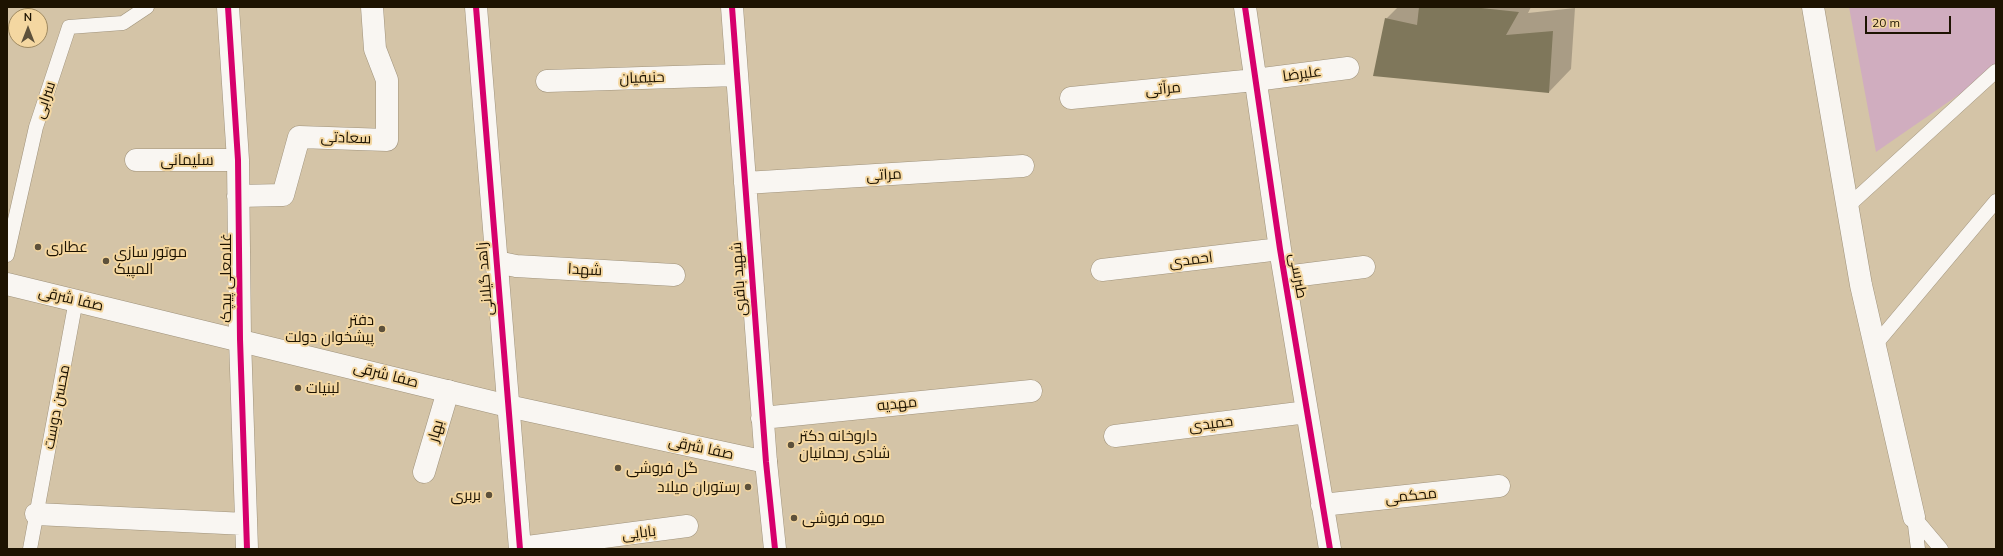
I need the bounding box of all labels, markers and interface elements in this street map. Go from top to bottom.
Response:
north arrow [8,8,48,48]
scale bar [1867,8,1953,34]
text: N [24,10,32,24]
text: 20 m [1872,15,1900,30]
street label: علیرضا [1281,62,1323,86]
street label: حنیفیان [619,68,665,88]
street label: مرآتی [1145,78,1181,100]
street label: سرابی [30,79,60,121]
street label: سعادتی [320,128,372,148]
street label: سلیمانی [160,151,214,169]
street label: مراتی [866,165,902,185]
street label: غلامعلی پیچک [217,233,235,323]
place label: عطاری [46,238,88,256]
street label: زاهد گیلانی [473,241,497,317]
street label: شهید باقری [727,241,751,317]
marker: عطاری [33,242,43,252]
place label: موتور سازی المپیک [114,243,187,278]
street label: احمدی [1168,248,1214,272]
street label: طبرسی [1285,252,1311,300]
marker: موتور سازی المپیک [101,256,111,266]
street label: شهدا [567,260,603,280]
street label: صفا شرقی [37,283,105,315]
place label: دفتر پیشخوان دولت [285,311,374,346]
marker: دفتر پیشخوان دولت [377,324,387,334]
street label: صفا شرقی [352,358,420,392]
street label: محسن دوست [40,363,74,451]
place label: لبنیات [306,379,340,397]
marker: لبنیات [293,383,303,393]
street label: مهدیه [876,393,918,415]
street label: حمیدی [1188,412,1234,436]
street label: بهار [424,418,448,444]
place label: داروخانه دکتر شادی رحمانیان [799,427,890,462]
street label: صفا شرقی [667,432,735,464]
marker: داروخانه دکتر شادی رحمانیان [786,440,796,450]
place label: گل فروشی [626,459,698,477]
marker: گل فروشی [613,463,623,473]
place label: رستوران میلاد [657,478,740,496]
marker: رستوران میلاد [743,482,753,492]
street label: محکمی [1384,484,1438,508]
place label: بربری [451,486,481,504]
marker: بربری [484,490,494,500]
place label: میوه فروشی [802,509,885,527]
marker: میوه فروشی [789,513,799,523]
street label: بابایی [621,522,657,544]

